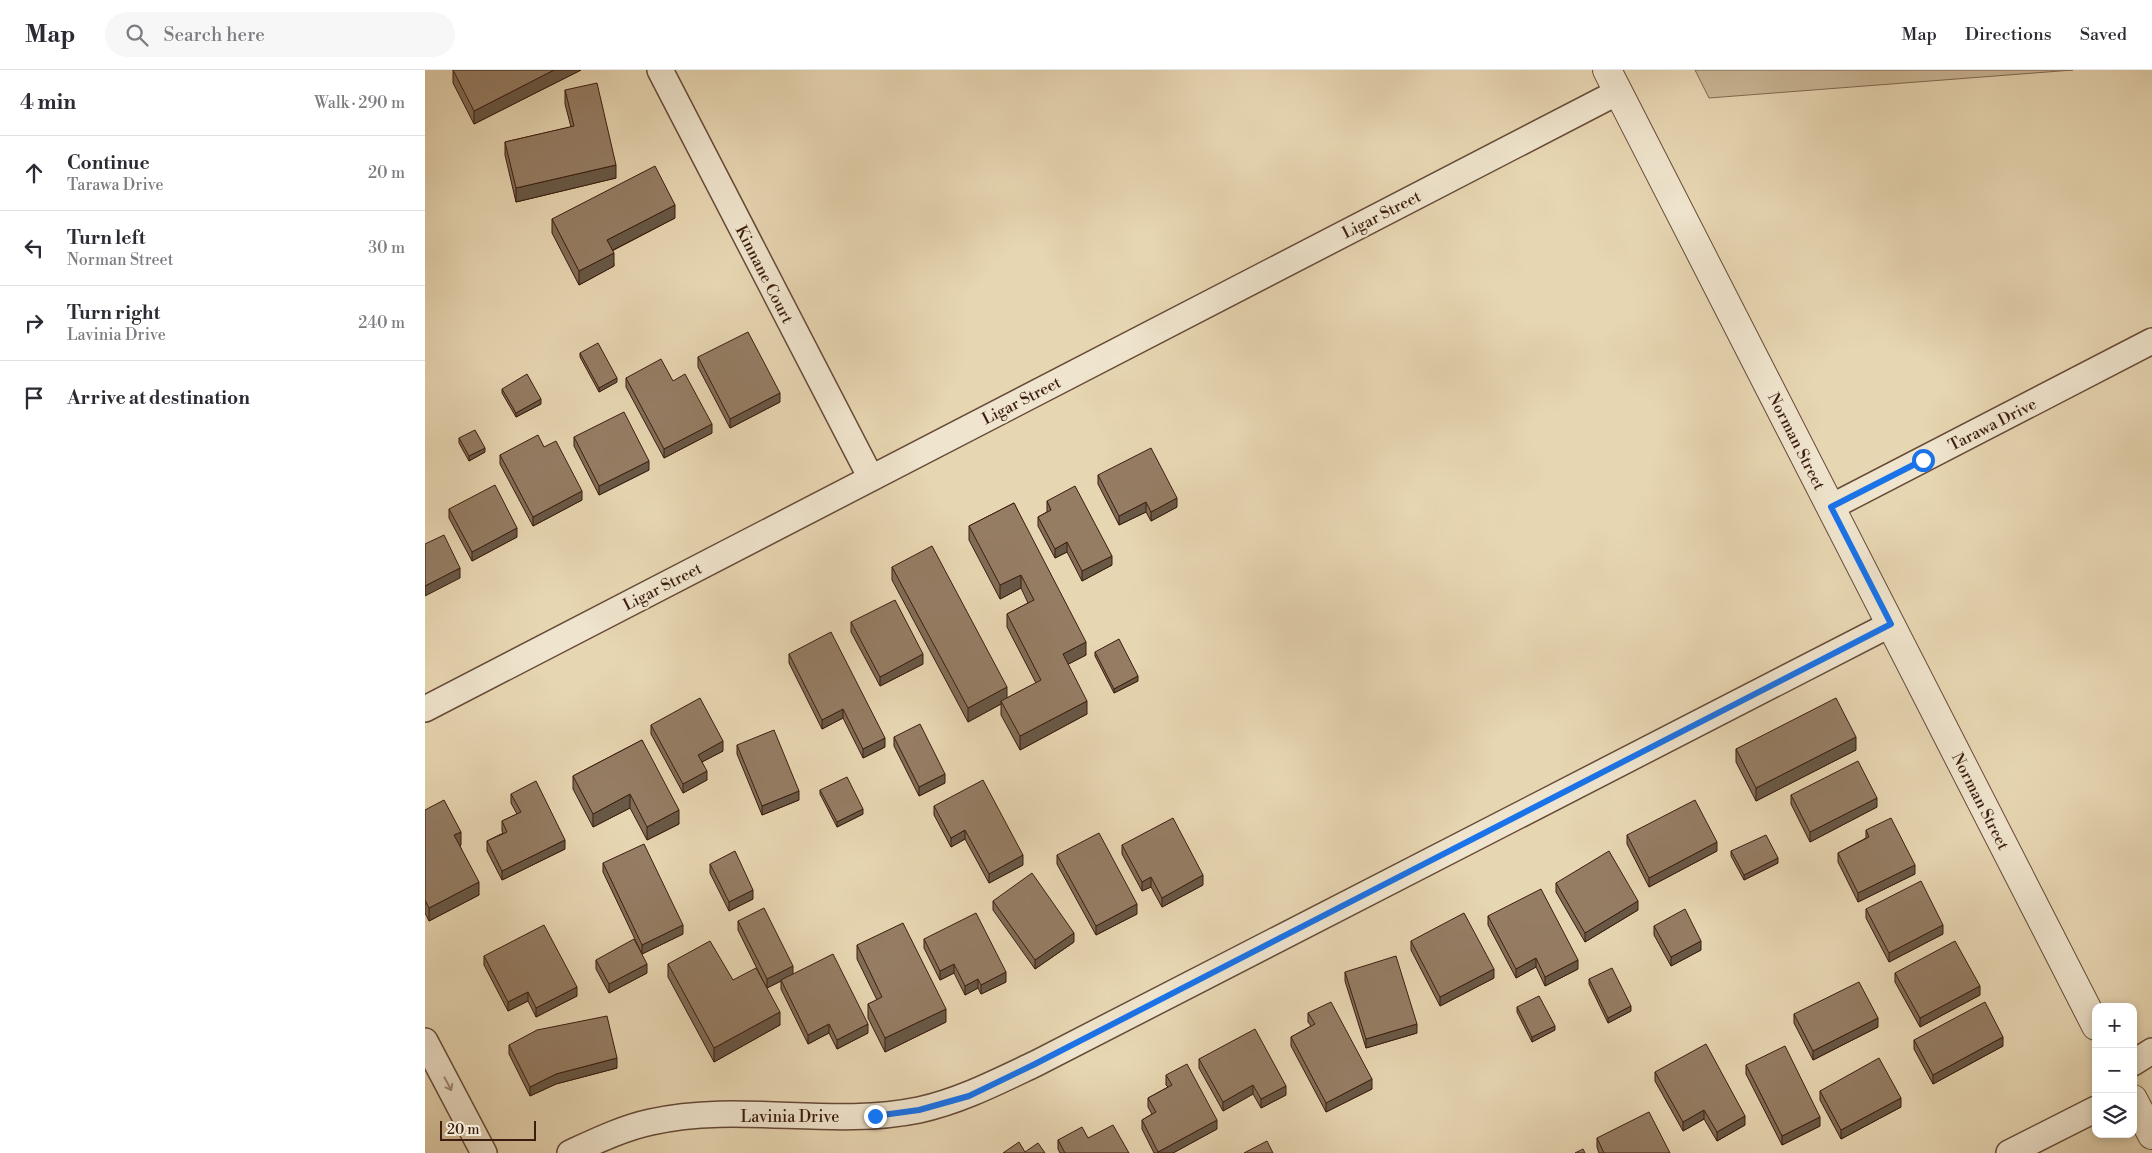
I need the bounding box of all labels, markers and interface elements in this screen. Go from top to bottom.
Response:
search box [105,12,455,57]
text: Map [25,20,75,50]
icon: search [123,21,151,49]
text: Search here [163,23,265,47]
text: Map [1901,23,1937,46]
text: Directions [1965,23,2052,46]
text: Saved [2080,23,2127,46]
text: 4 min [20,90,76,116]
text: Walk · 290 m [314,93,405,113]
text: Continue [67,151,150,175]
icon: ahead [20,159,48,187]
text: 20 m [368,163,405,183]
text: Tarawa Drive [67,175,164,195]
street label: Ligar Street [1339,186,1425,243]
street label: Kinnane Court [731,222,797,327]
text: Turn left [67,226,146,250]
icon: left [20,234,48,262]
text: 30 m [368,238,405,258]
text: Norman Street [67,250,173,270]
text: Turn right [67,301,160,325]
icon: right [20,309,48,337]
text: 240 m [358,313,405,333]
text: Lavinia Drive [67,325,166,345]
street label: Ligar Street [979,372,1065,429]
icon: arrive [20,384,48,412]
text: Arrive at destination [67,386,250,410]
street label: Norman Street [1763,390,1829,494]
street label: Tarawa Drive [1945,394,2040,456]
route start [1912,449,1935,472]
street label: Ligar Street [620,558,706,615]
street label: Norman Street [1947,750,2013,854]
map controls [2092,1003,2137,1138]
button: + [2092,1003,2137,1048]
button: − [2092,1048,2137,1093]
one-way arrow [443,1077,453,1092]
button: layers [2092,1093,2137,1138]
route end [864,1105,887,1128]
street label: Lavinia Drive [741,1107,839,1127]
scale bar [440,1118,536,1141]
text: 20 m [447,1121,479,1139]

